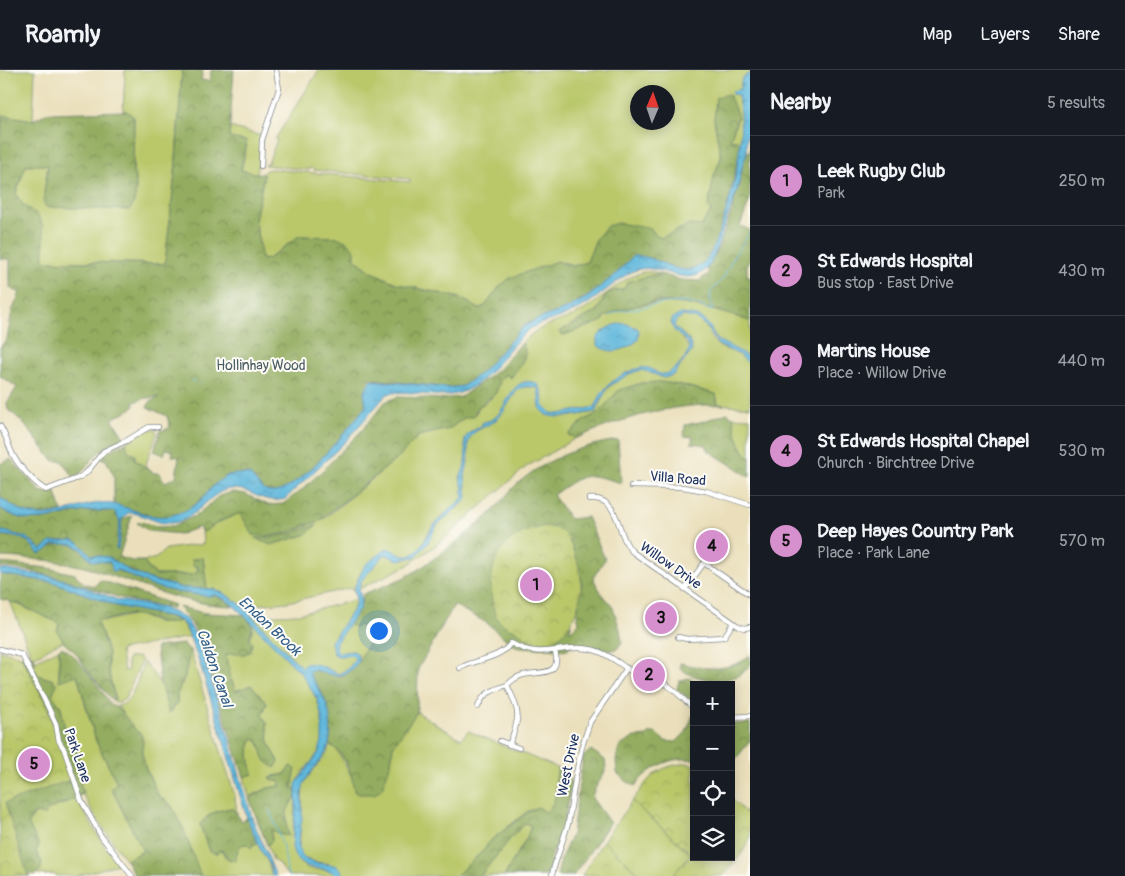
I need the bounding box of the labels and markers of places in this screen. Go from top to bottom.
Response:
pin: 4 [696,527,728,565]
pin: 1 [520,566,552,604]
pin: 3 [645,599,677,637]
pin: 2 [633,656,665,694]
pin: 5 [18,745,50,783]

